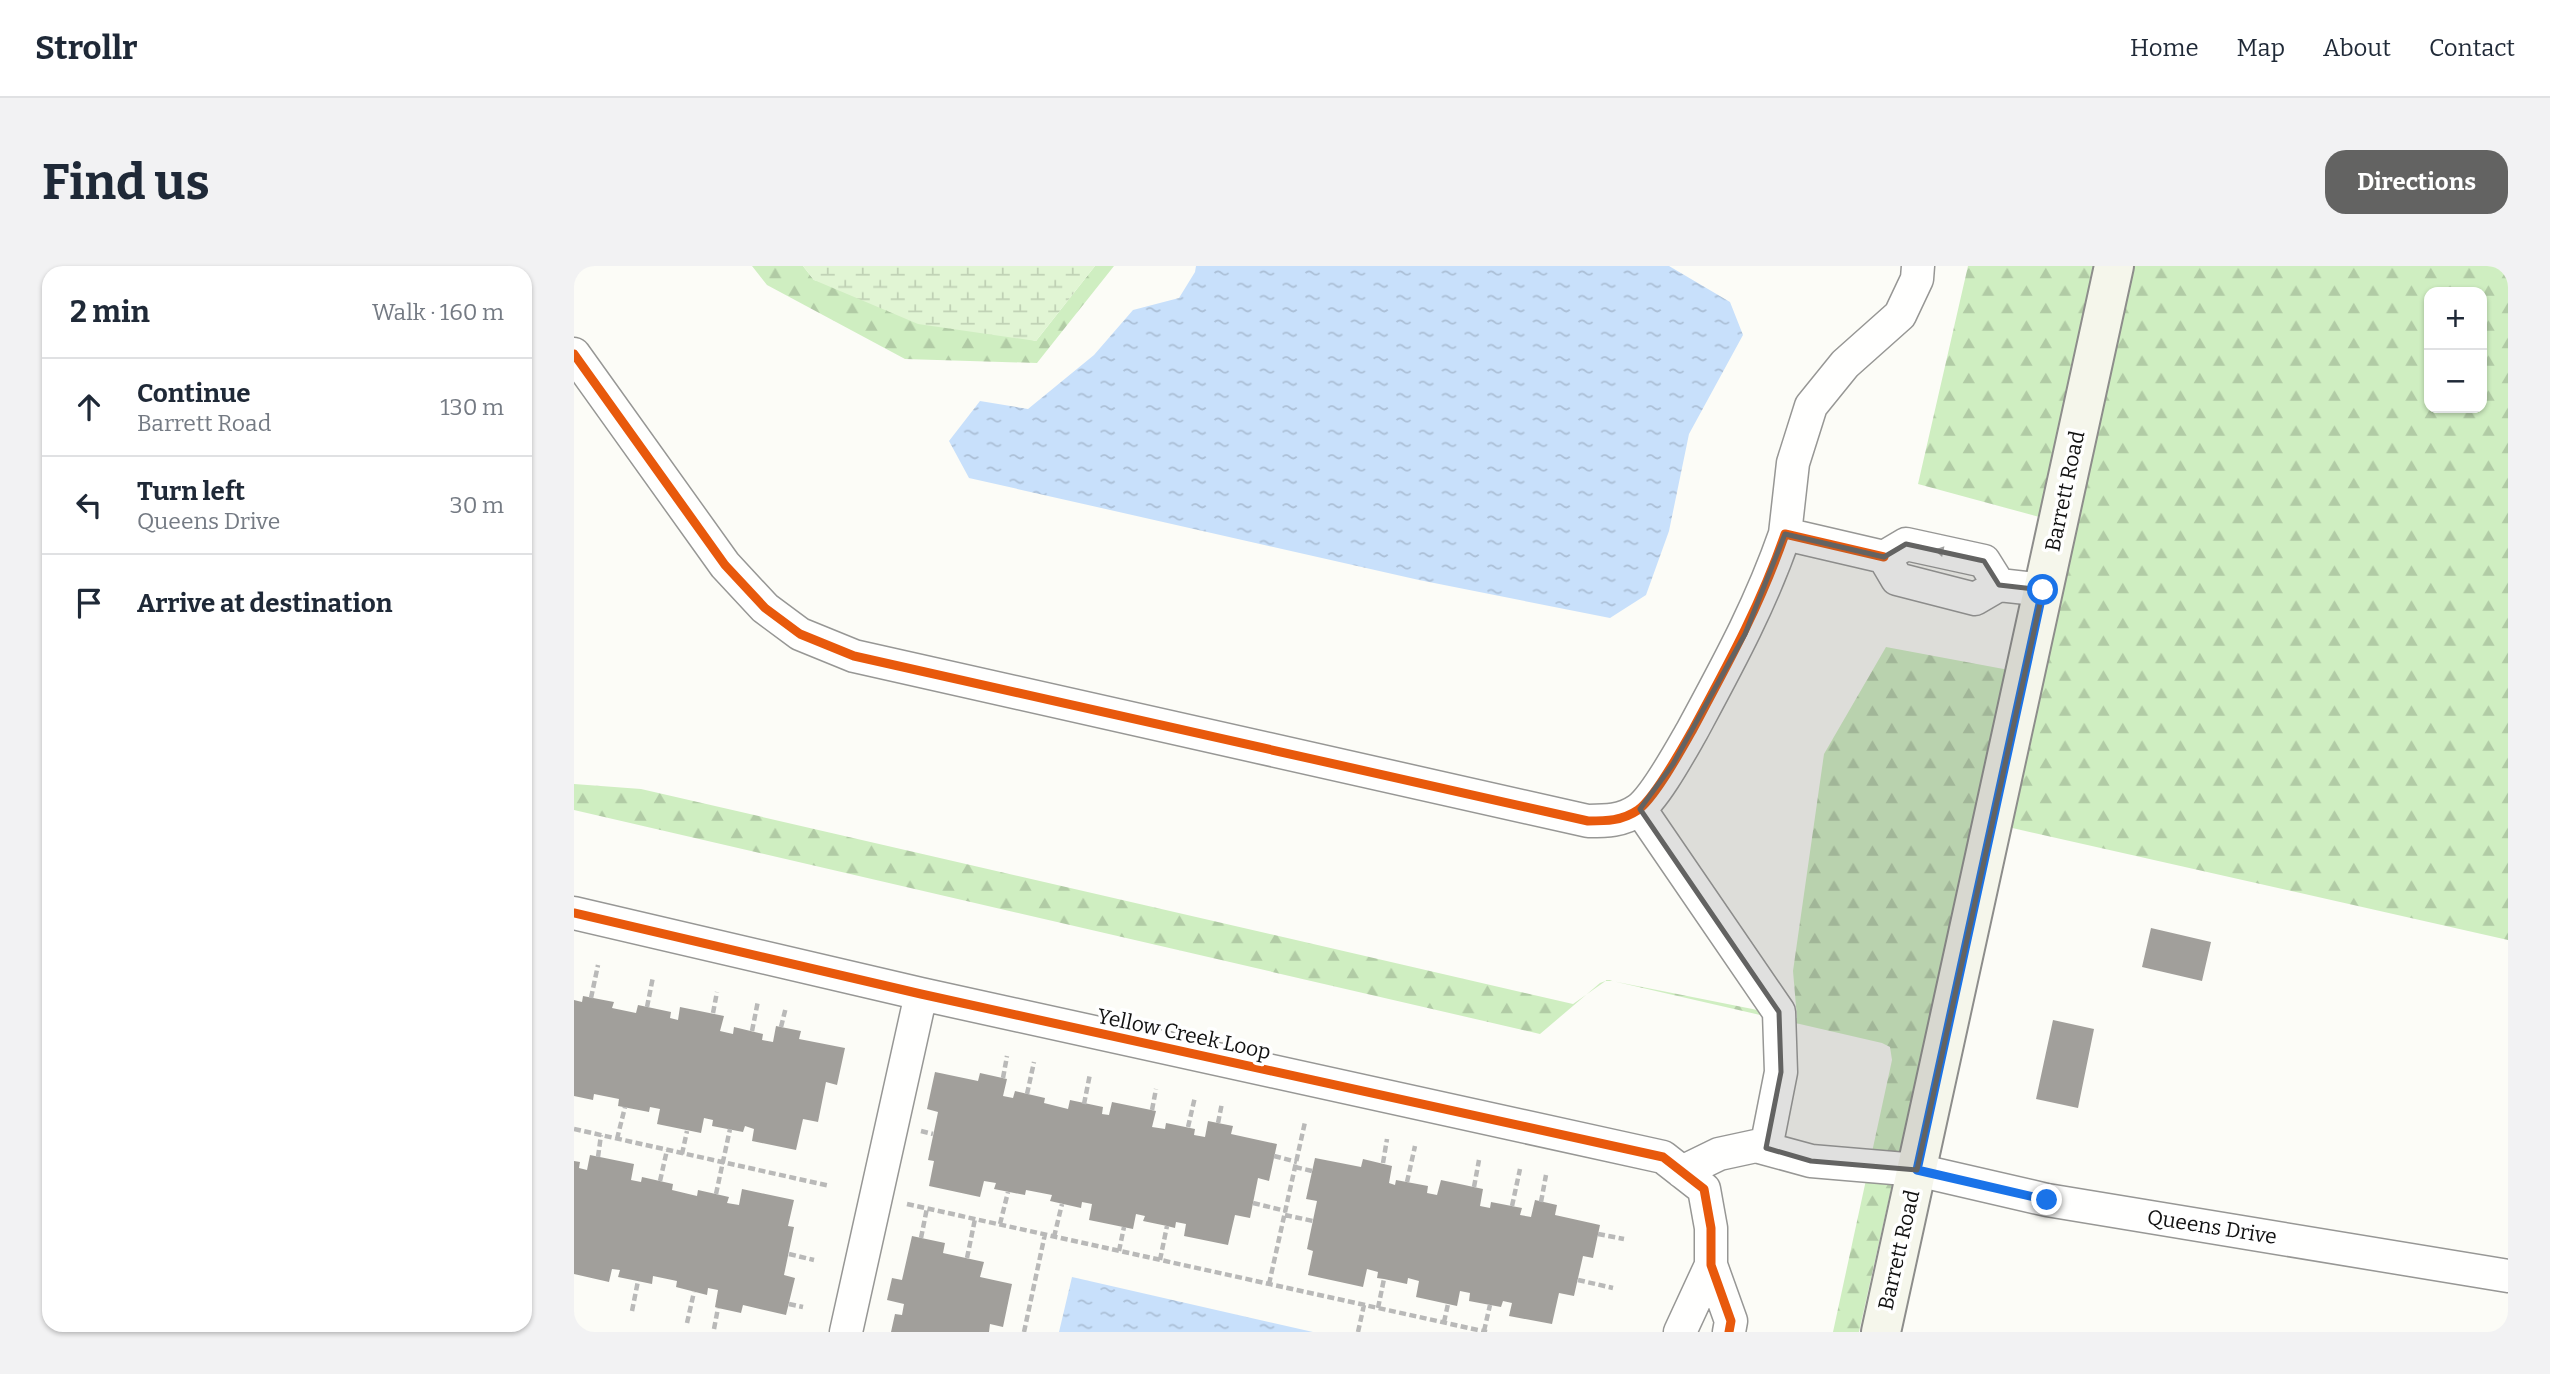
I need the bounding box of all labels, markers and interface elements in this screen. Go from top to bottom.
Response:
text: Strollr [35,28,138,68]
text: Home [2130,34,2199,62]
text: Map [2237,34,2285,62]
text: About [2323,34,2391,62]
text: Contact [2429,34,2515,62]
button: Directions [2325,150,2508,214]
text: Find us [42,153,210,212]
map controls [2424,287,2487,413]
button: + [2424,287,2487,350]
text: 2 min [70,294,150,330]
text: Walk · 160 m [372,298,504,326]
button: − [2424,350,2487,413]
text: Continue [137,378,251,409]
icon: ahead [70,388,108,426]
text: 130 m [440,393,504,421]
text: Barrett Road [137,409,271,437]
street label: Barrett Road [2040,428,2090,554]
text: Turn left [137,476,245,507]
icon: left [70,486,108,524]
text: 30 m [450,491,504,519]
text: Queens Drive [137,507,280,535]
one-way arrow [1934,547,1956,558]
route start [2027,574,2058,605]
icon: arrive [70,584,108,622]
text: Arrive at destination [137,588,392,619]
street label: Yellow Creek Loop [1095,1003,1273,1065]
route end [2031,1184,2062,1215]
street label: Barrett Road [1873,1187,1925,1313]
street label: Queens Drive [2145,1204,2279,1250]

